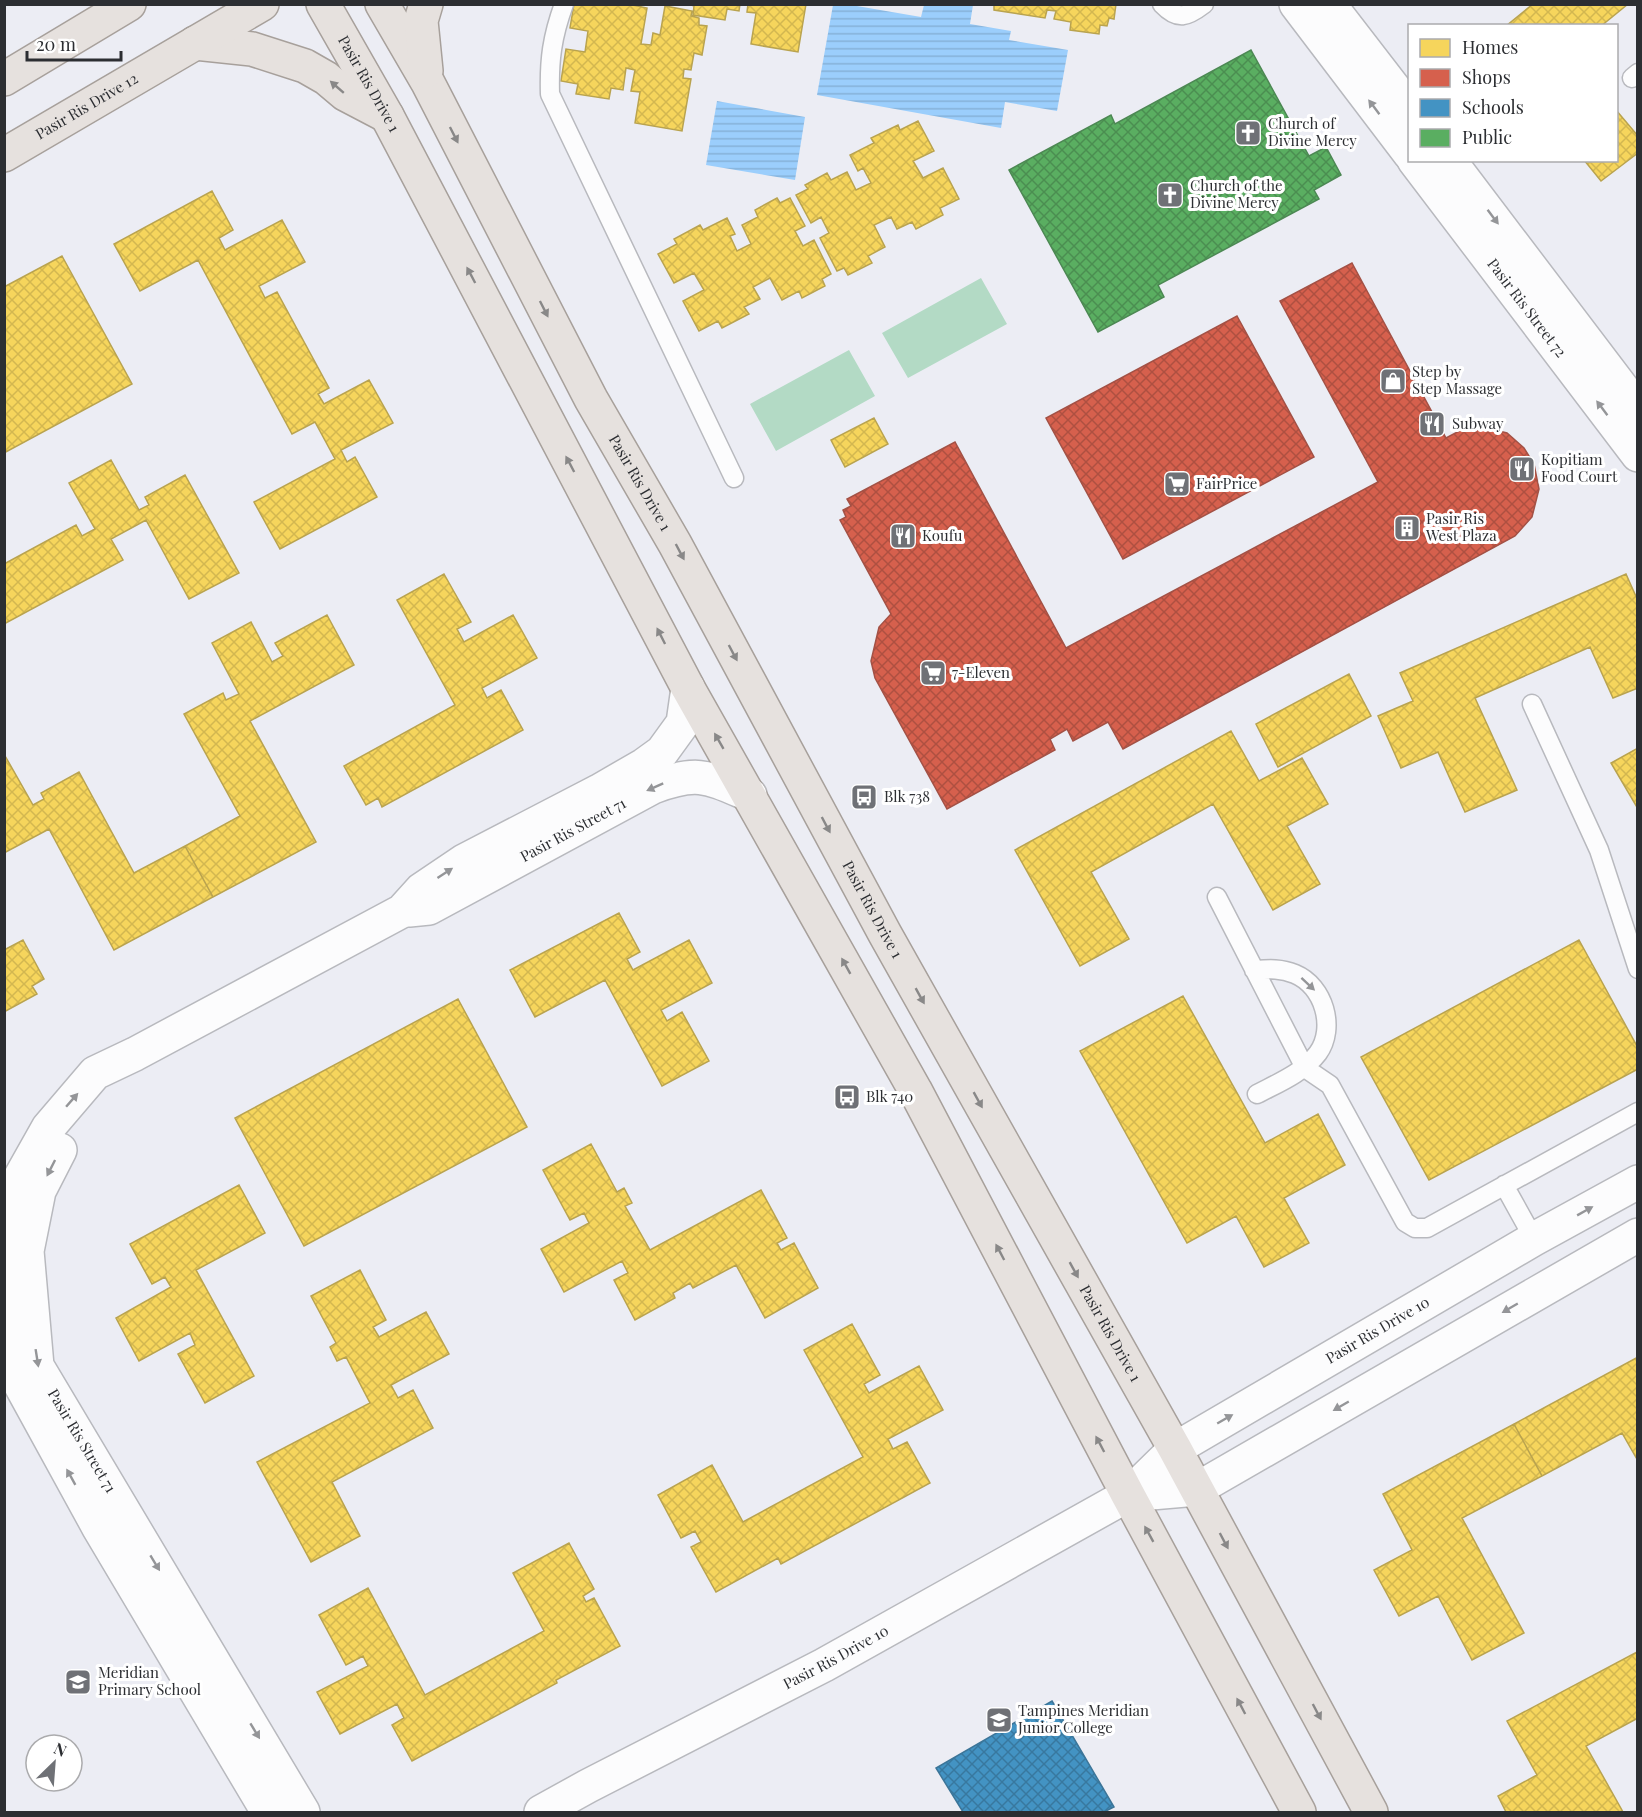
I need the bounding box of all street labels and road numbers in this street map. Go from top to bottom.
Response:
street label: Pasir Ris Drive 1 [334,32,405,136]
street label: Pasir Ris Drive 12 [32,68,141,143]
street label: Pasir Ris Street 72 [1483,254,1571,361]
street label: Pasir Ris Drive 1 [605,431,676,535]
street label: Pasir Ris Street 71 [516,792,630,866]
street label: Pasir Ris Drive 1 [838,857,908,962]
street label: Pasir Ris Drive 1 [1076,1281,1146,1385]
street label: Pasir Ris Drive 10 [1322,1291,1433,1368]
street label: Pasir Ris Street 71 [44,1385,121,1496]
street label: Pasir Ris Drive 10 [779,1620,892,1693]

